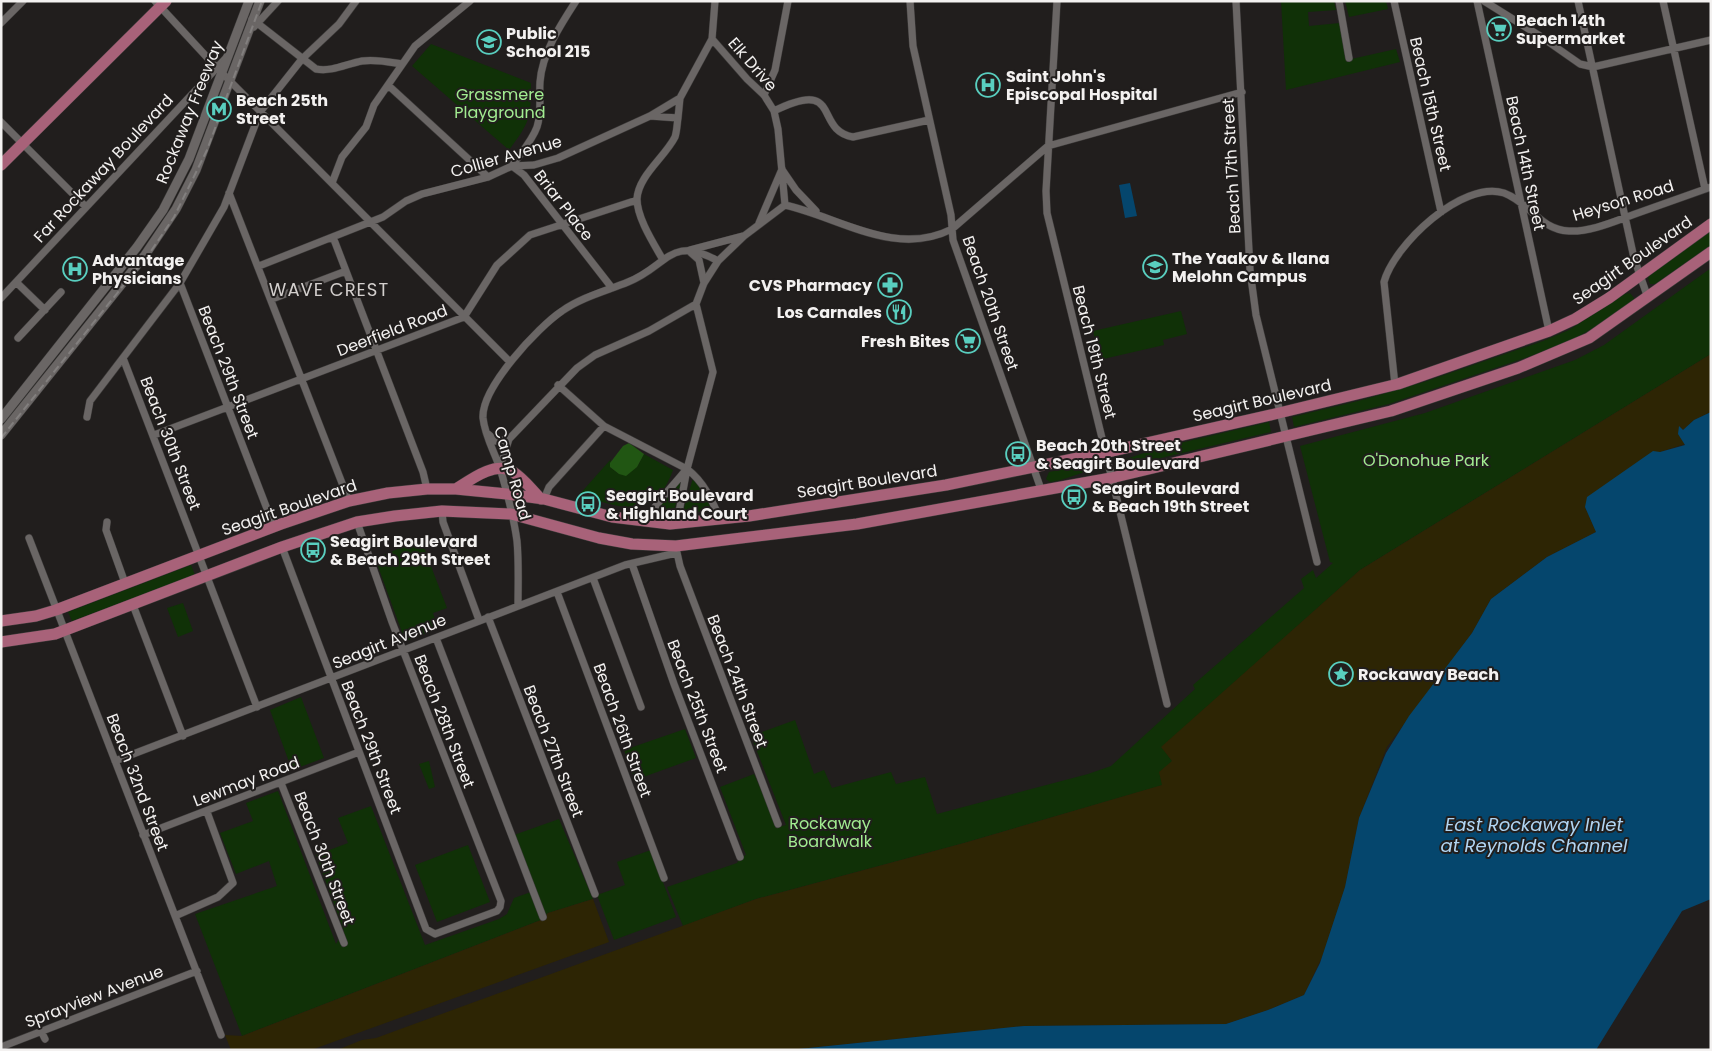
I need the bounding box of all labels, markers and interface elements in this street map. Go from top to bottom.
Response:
place label: Beach 14th Supermarket [1516,9,1625,50]
supermarket icon: Beach 14th Supermarket [1486,16,1512,42]
place label: Public School 215 [506,22,590,63]
school or university icon: Public School 215 [476,29,502,55]
street label: Elk Drive [723,32,783,96]
street label: Beach 15th Street [1404,35,1457,174]
street label: Rockaway Freeway [150,37,229,187]
place label: Saint John's Episcopal Hospital [1006,65,1157,106]
hospital icon: Saint John's Episcopal Hospital [975,72,1001,98]
park label: Grassmere Playground [454,83,546,124]
street label: Far Rockaway Boulevard [28,89,179,248]
place label: Beach 25th Street [236,89,328,130]
street label: Beach 14th Street [1500,94,1551,233]
metro station icon: Beach 25th Street [206,96,232,122]
street label: Beach 17th Street [1216,97,1247,234]
street label: Collier Avenue [448,130,564,183]
street label: Briar Place [529,165,599,246]
street label: Heyson Road [1570,174,1677,227]
street label: Seagirt Boulevard [1568,210,1697,310]
street label: Beach 20th Street [957,233,1024,374]
place label: The Yaakov & Ilana Melohn Campus [1172,247,1330,288]
place label: Advantage Physicians [92,249,185,290]
school or university icon: The Yaakov & Ilana Melohn Campus [1142,254,1168,280]
hospital icon: Advantage Physicians [62,256,88,282]
pharmacy icon: CVS Pharmacy [877,272,903,298]
place label: CVS Pharmacy [749,274,873,297]
district label: WAVE CREST [269,277,389,302]
street label: Beach 19th Street [1067,283,1122,422]
street label: Deerfield Road [334,299,451,362]
restaurant icon: Los Carnales [886,299,912,325]
place label: Los Carnales [777,301,882,324]
street label: Beach 29th Street [192,302,265,442]
supermarket icon: Fresh Bites [955,328,981,354]
place label: Fresh Bites [861,330,950,353]
street label: Beach 30th Street [134,373,207,513]
street label: Seagirt Boulevard [1191,373,1334,428]
street label: Camp Road [488,424,537,523]
place label: Beach 20th Street & Seagirt Boulevard [1036,434,1200,475]
bus stop icon: Beach 20th Street & Seagirt Boulevard [1005,441,1031,467]
park label: O'Donohue Park [1363,449,1490,472]
street label: Seagirt Boulevard [795,459,939,504]
street label: Seagirt Boulevard [218,474,360,541]
place label: Seagirt Boulevard & Beach 19th Street [1092,477,1249,518]
place label: Seagirt Boulevard & Highland Court [606,484,754,525]
bus stop icon: Seagirt Boulevard & Beach 19th Street [1061,484,1087,510]
bus stop icon: Seagirt Boulevard & Highland Court [575,491,601,517]
place label: Seagirt Boulevard & Beach 29th Street [330,530,490,571]
bus stop icon: Seagirt Boulevard & Beach 29th Street [300,537,326,563]
street label: Seagirt Avenue [329,608,450,675]
street label: Beach 24th Street [701,611,774,751]
street label: Beach 25th Street [661,636,734,776]
street label: Beach 28th Street [408,651,481,791]
street label: Beach 26th Street [588,660,658,801]
place icon: Rockaway Beach [1328,661,1354,687]
place label: Rockaway Beach [1358,663,1499,686]
street label: Beach 29th Street [335,677,408,817]
street label: Beach 27th Street [518,682,589,821]
street label: Beach 32nd Street [101,710,174,854]
street label: Lewmay Road [190,751,303,812]
street label: Beach 30th Street [288,788,361,928]
park label: Rockaway Boardwalk [788,812,873,853]
water label: East Rockaway Inlet at Reynolds Channel [1441,812,1628,858]
street label: Sprayview Avenue [22,959,167,1033]

